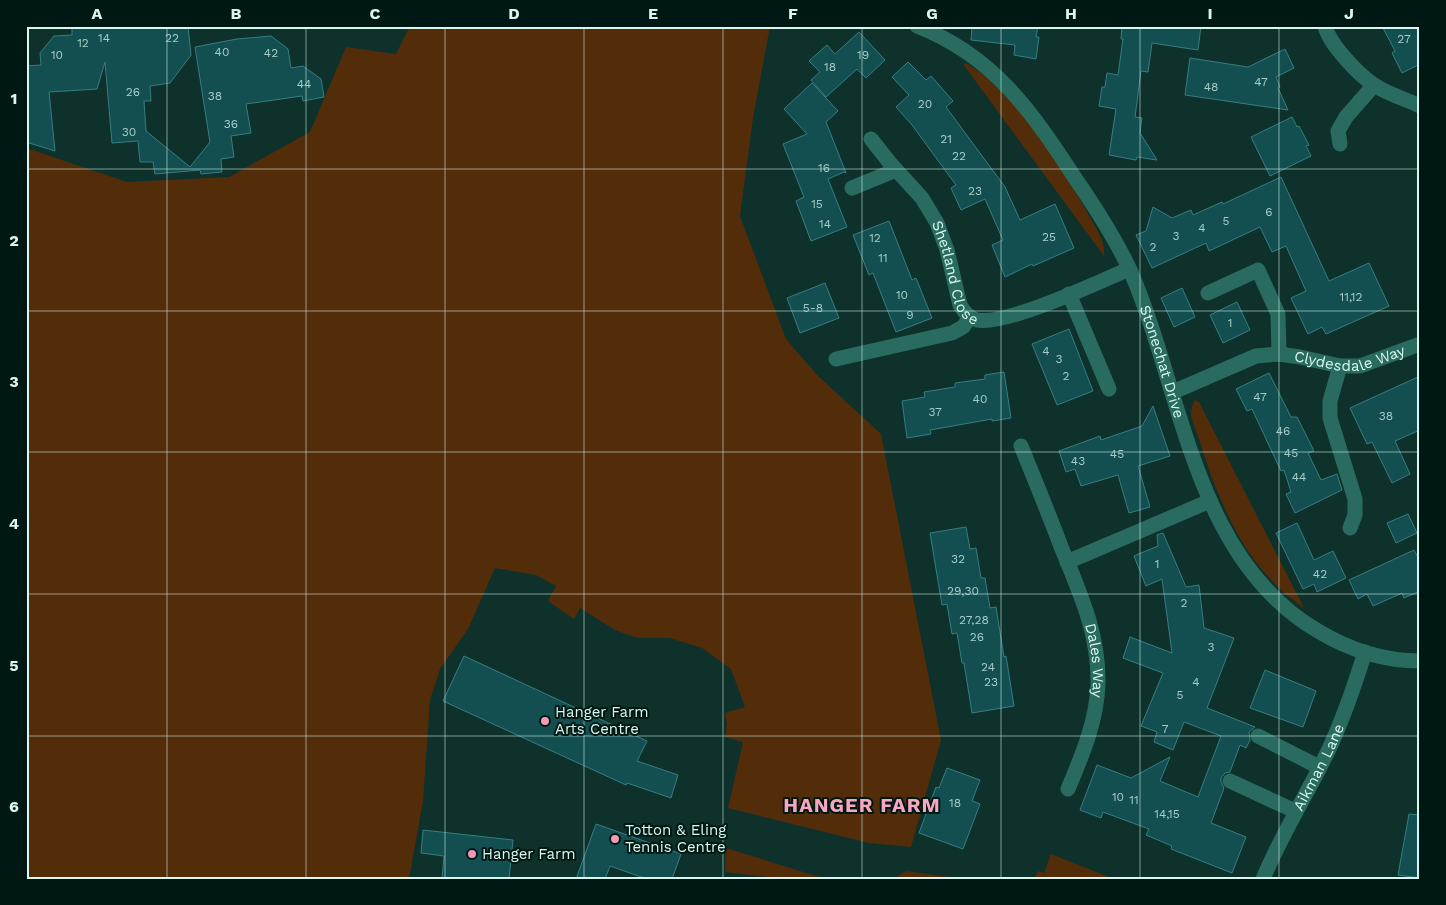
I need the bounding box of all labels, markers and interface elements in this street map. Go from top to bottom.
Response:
text: A [92,4,103,23]
text: B [231,4,242,23]
text: C [370,4,381,23]
text: D [508,4,520,23]
text: E [648,4,658,23]
text: F [788,4,798,23]
text: G [926,4,938,23]
text: H [1065,4,1077,23]
text: I [1207,4,1213,23]
text: J [1344,4,1354,23]
house number: 14 [98,31,110,45]
house number: 22 [165,31,179,45]
house number: 27 [1397,32,1411,46]
house number: 12 [77,36,89,50]
house number: 40 [215,45,229,59]
house number: 42 [264,46,278,60]
house number: 10 [51,48,63,62]
house number: 19 [857,48,869,62]
house number: 18 [824,60,836,74]
house number: 47 [1254,75,1268,89]
house number: 44 [297,77,311,91]
house number: 48 [1204,80,1218,94]
house number: 26 [126,85,140,99]
text: 1 [11,89,17,108]
house number: 38 [208,89,222,103]
house number: 20 [918,97,932,111]
house number: 36 [224,117,238,131]
house number: 30 [122,125,136,139]
house number: 21 [940,132,952,146]
house number: 22 [952,149,966,163]
house number: 16 [818,161,830,175]
house number: 23 [968,184,982,198]
house number: 15 [811,197,823,211]
house number: 6 [1265,205,1273,219]
house number: 5 [1223,214,1230,228]
house number: 14 [819,217,831,231]
street label: Shetland Close [928,218,981,329]
house number: 4 [1198,221,1206,235]
house number: 3 [1173,229,1180,243]
house number: 25 [1042,230,1056,244]
text: 2 [9,231,19,250]
house number: 12 [869,231,881,245]
house number: 2 [1150,240,1157,254]
house number: 11 [878,251,888,265]
house number: 10 [896,288,908,302]
house number: 11,12 [1340,290,1362,304]
house number: 5-8 [803,301,823,315]
street label: Stonechat Drive [1136,303,1188,421]
house number: 9 [906,308,914,322]
house number: 1 [1228,316,1232,330]
street label: Clydesdale Way [1293,341,1408,375]
house number: 4 [1042,344,1050,358]
house number: 3 [1056,352,1063,366]
house number: 2 [1063,369,1070,383]
text: 3 [9,372,19,391]
house number: 47 [1253,390,1267,404]
house number: 40 [973,392,987,406]
house number: 37 [928,405,942,419]
house number: 38 [1379,409,1393,423]
house number: 46 [1276,424,1290,438]
house number: 45 [1284,446,1298,460]
house number: 45 [1110,447,1124,461]
house number: 43 [1071,454,1085,468]
house number: 44 [1292,470,1306,484]
text: 4 [9,514,19,533]
house number: 32 [951,552,965,566]
house number: 1 [1155,557,1159,571]
house number: 42 [1313,567,1327,581]
house number: 29,30 [947,584,979,598]
house number: 2 [1181,596,1188,610]
house number: 27,28 [959,613,989,627]
street label: Dales Way [1081,621,1107,699]
house number: 26 [970,630,984,644]
house number: 3 [1208,640,1215,654]
text: 5 [9,656,19,675]
house number: 24 [981,660,995,674]
house number: 23 [984,675,998,689]
house number: 4 [1192,675,1200,689]
house number: 5 [1177,688,1184,702]
place label: Hanger Farm Arts Centre [555,703,649,738]
marker: Hanger Farm Arts Centre [539,715,551,727]
street label: Aikman Lane [1289,721,1348,814]
house number: 7 [1162,722,1169,736]
house number: 10 [1112,790,1124,804]
district label: HANGER FARM [783,793,941,817]
house number: 11 [1129,793,1139,807]
house number: 18 [949,796,961,810]
text: 6 [9,797,19,816]
house number: 14,15 [1154,807,1180,821]
place label: Totton & Eling Tennis Centre [625,821,726,856]
marker: Totton & Eling Tennis Centre [609,833,621,845]
place label: Hanger Farm [482,845,576,863]
marker: Hanger Farm [466,848,478,860]

